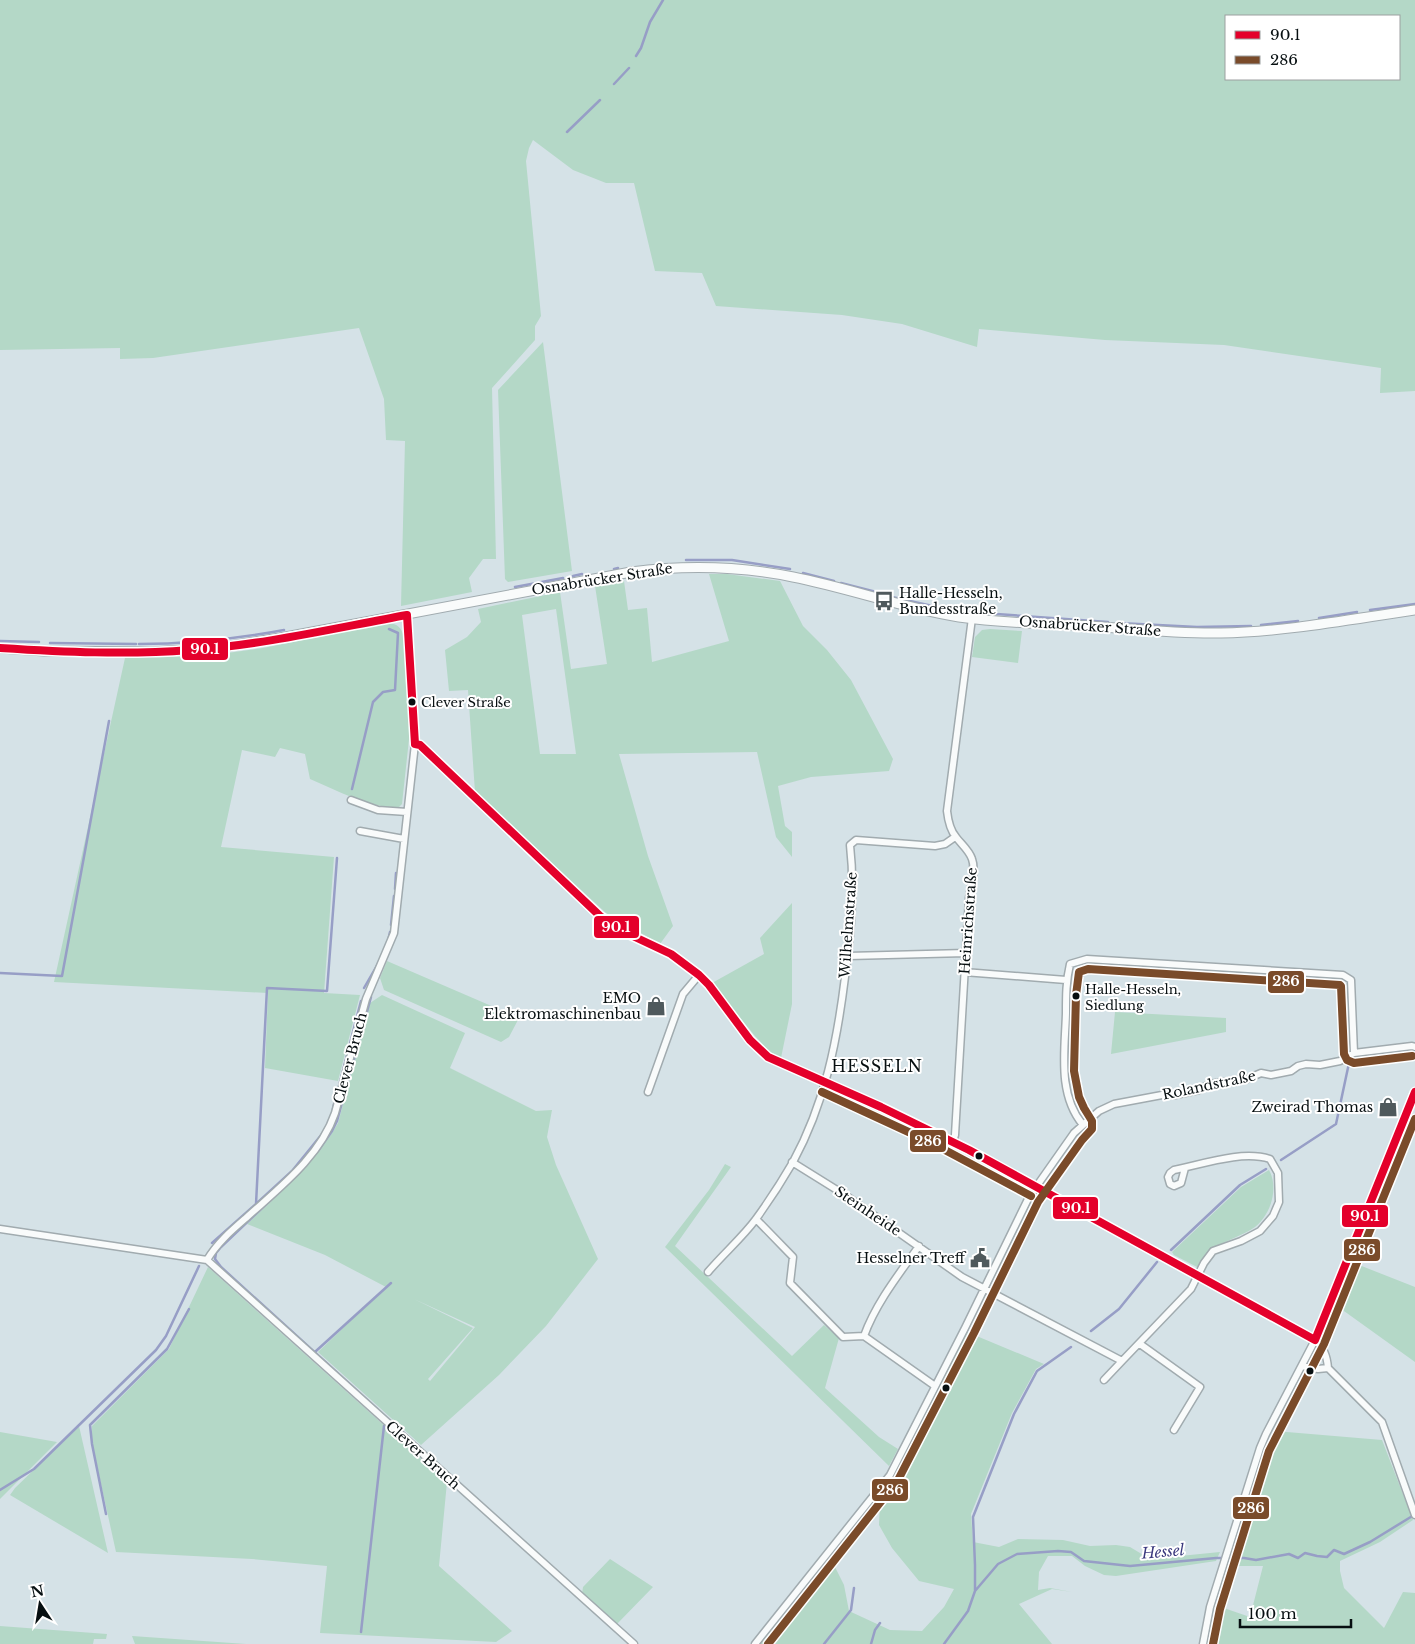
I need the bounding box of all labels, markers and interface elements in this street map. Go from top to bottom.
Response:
legend [1225,15,1400,80]
text: 90.1 [1270,25,1301,44]
text: 286 [1270,50,1298,69]
street label: Osnabrücker Straße [530,559,674,599]
place label: Halle-Hesseln, Bundesstraße [899,584,1003,618]
bus stop icon: Halle-Hesseln, Bundesstraße [873,590,895,612]
street label: Osnabrücker Straße [1018,612,1162,640]
line badge: 90.1 [181,637,229,661]
text: 90.1 [190,640,220,658]
place label: Clever Straße [421,694,511,711]
marker: Clever Straße [407,697,417,707]
street label: Heinrichstraße [955,867,981,975]
street label: Wilhelmstraße [835,871,861,980]
line badge: 90.1 [593,915,640,939]
text: 90.1 [601,918,631,936]
line badge: 286 [1267,970,1305,994]
text: 286 [1272,972,1300,990]
place label: Halle-Hesseln, Siedlung [1085,981,1181,1014]
place label: EMO Elektromaschinenbau [484,989,642,1023]
marker: Halle-Hesseln, Siedlung [1071,991,1081,1001]
shop icon: EMO Elektromaschinenbau [645,995,667,1017]
street label: Clever Bruch [329,1010,371,1106]
district label: HESSELN [831,1056,923,1076]
street label: Rolandstraße [1161,1066,1257,1104]
shop icon: Zweirad Thomas [1377,1096,1399,1118]
place label: Zweirad Thomas [1252,1098,1373,1116]
line badge: 286 [909,1129,947,1153]
text: 286 [914,1132,942,1150]
unlabelled marker [974,1151,984,1161]
street label: Steinheide [831,1182,905,1240]
line badge: 90.1 [1052,1196,1099,1220]
text: 90.1 [1061,1199,1091,1217]
line badge: 90.1 [1341,1204,1389,1228]
text: 90.1 [1350,1207,1380,1225]
line badge: 286 [1343,1238,1381,1262]
text: 286 [1348,1241,1376,1259]
public building icon: Hesselner Treff [969,1247,991,1269]
place label: Hesselner Treff [857,1249,967,1267]
unlabelled marker [1305,1366,1315,1376]
unlabelled marker [941,1383,951,1393]
street label: Clever Bruch [382,1417,464,1493]
line badge: 286 [871,1478,909,1502]
text: 286 [876,1481,904,1499]
line badge: 286 [1232,1496,1270,1520]
text: 286 [1237,1499,1265,1517]
water label: Hessel [1140,1540,1185,1563]
north arrow [15,1579,65,1629]
text: N [29,1581,46,1601]
scale bar [1240,1596,1351,1628]
text: 100 m [1248,1604,1297,1623]

